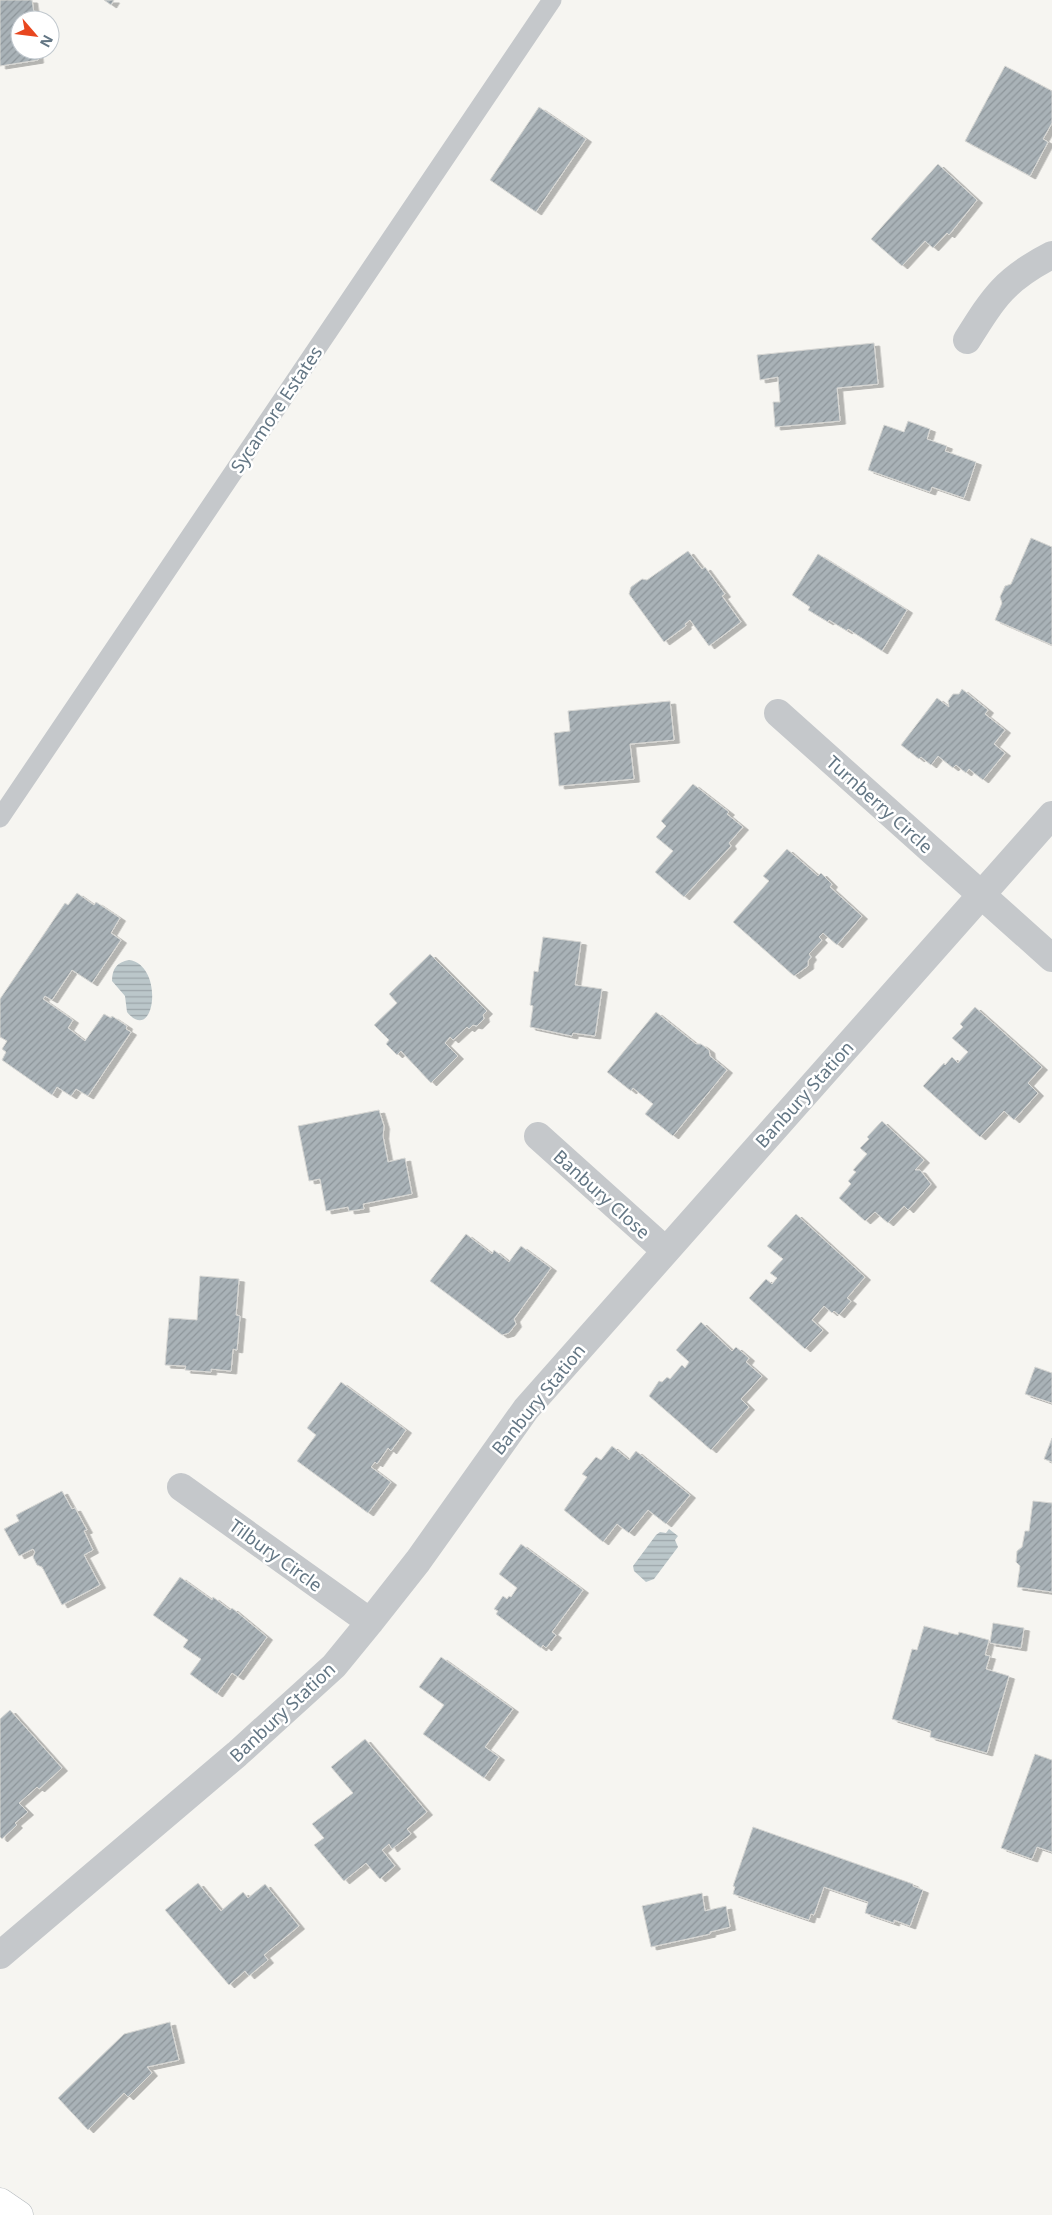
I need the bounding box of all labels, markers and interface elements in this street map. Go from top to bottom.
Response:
north arrow [10,10,60,60]
text: N [36,32,58,51]
street label: Sycamore Estates [225,341,327,477]
street label: Turnberry Circle [822,750,938,858]
street label: Banbury Station [750,1035,858,1153]
street label: Banbury Close [549,1144,655,1244]
street label: Banbury Station [486,1339,590,1459]
street label: Tilbury Circle [225,1513,327,1597]
street label: Banbury Station [224,1657,340,1767]

